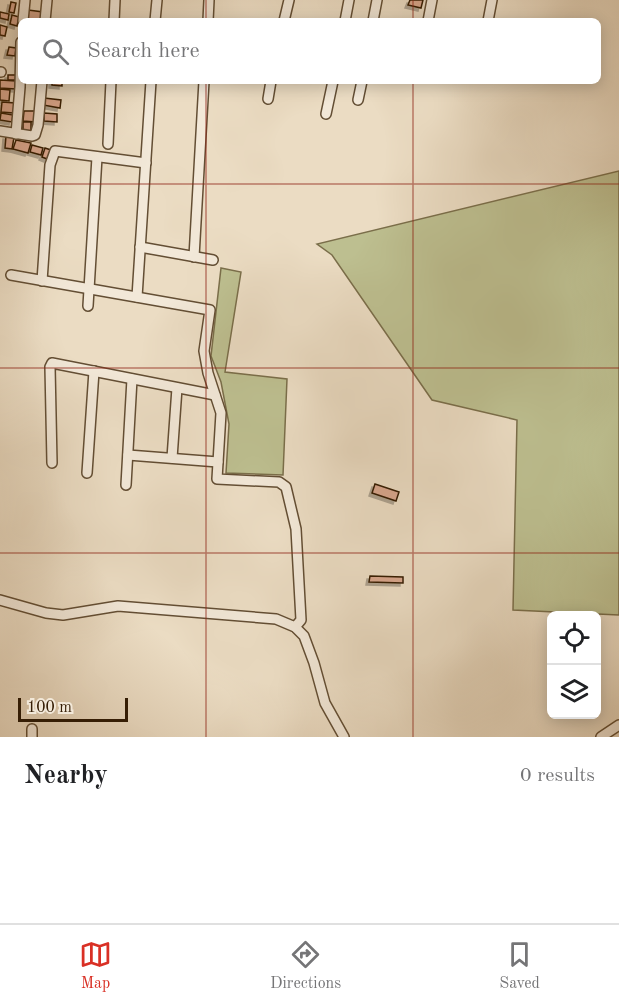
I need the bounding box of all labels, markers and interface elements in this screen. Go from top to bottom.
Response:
search box [18,18,601,84]
icon: search [39,35,72,68]
text: Search here [87,40,200,62]
map controls [547,611,601,719]
button: locate [547,611,601,665]
button: layers [547,665,601,719]
scale bar [18,695,128,722]
text: 100 m [27,700,72,716]
text: Nearby [24,763,108,789]
text: 0 results [520,766,595,786]
tab: Map [79,938,112,994]
tab: Directions [270,938,341,994]
tab: Saved [499,938,540,994]

